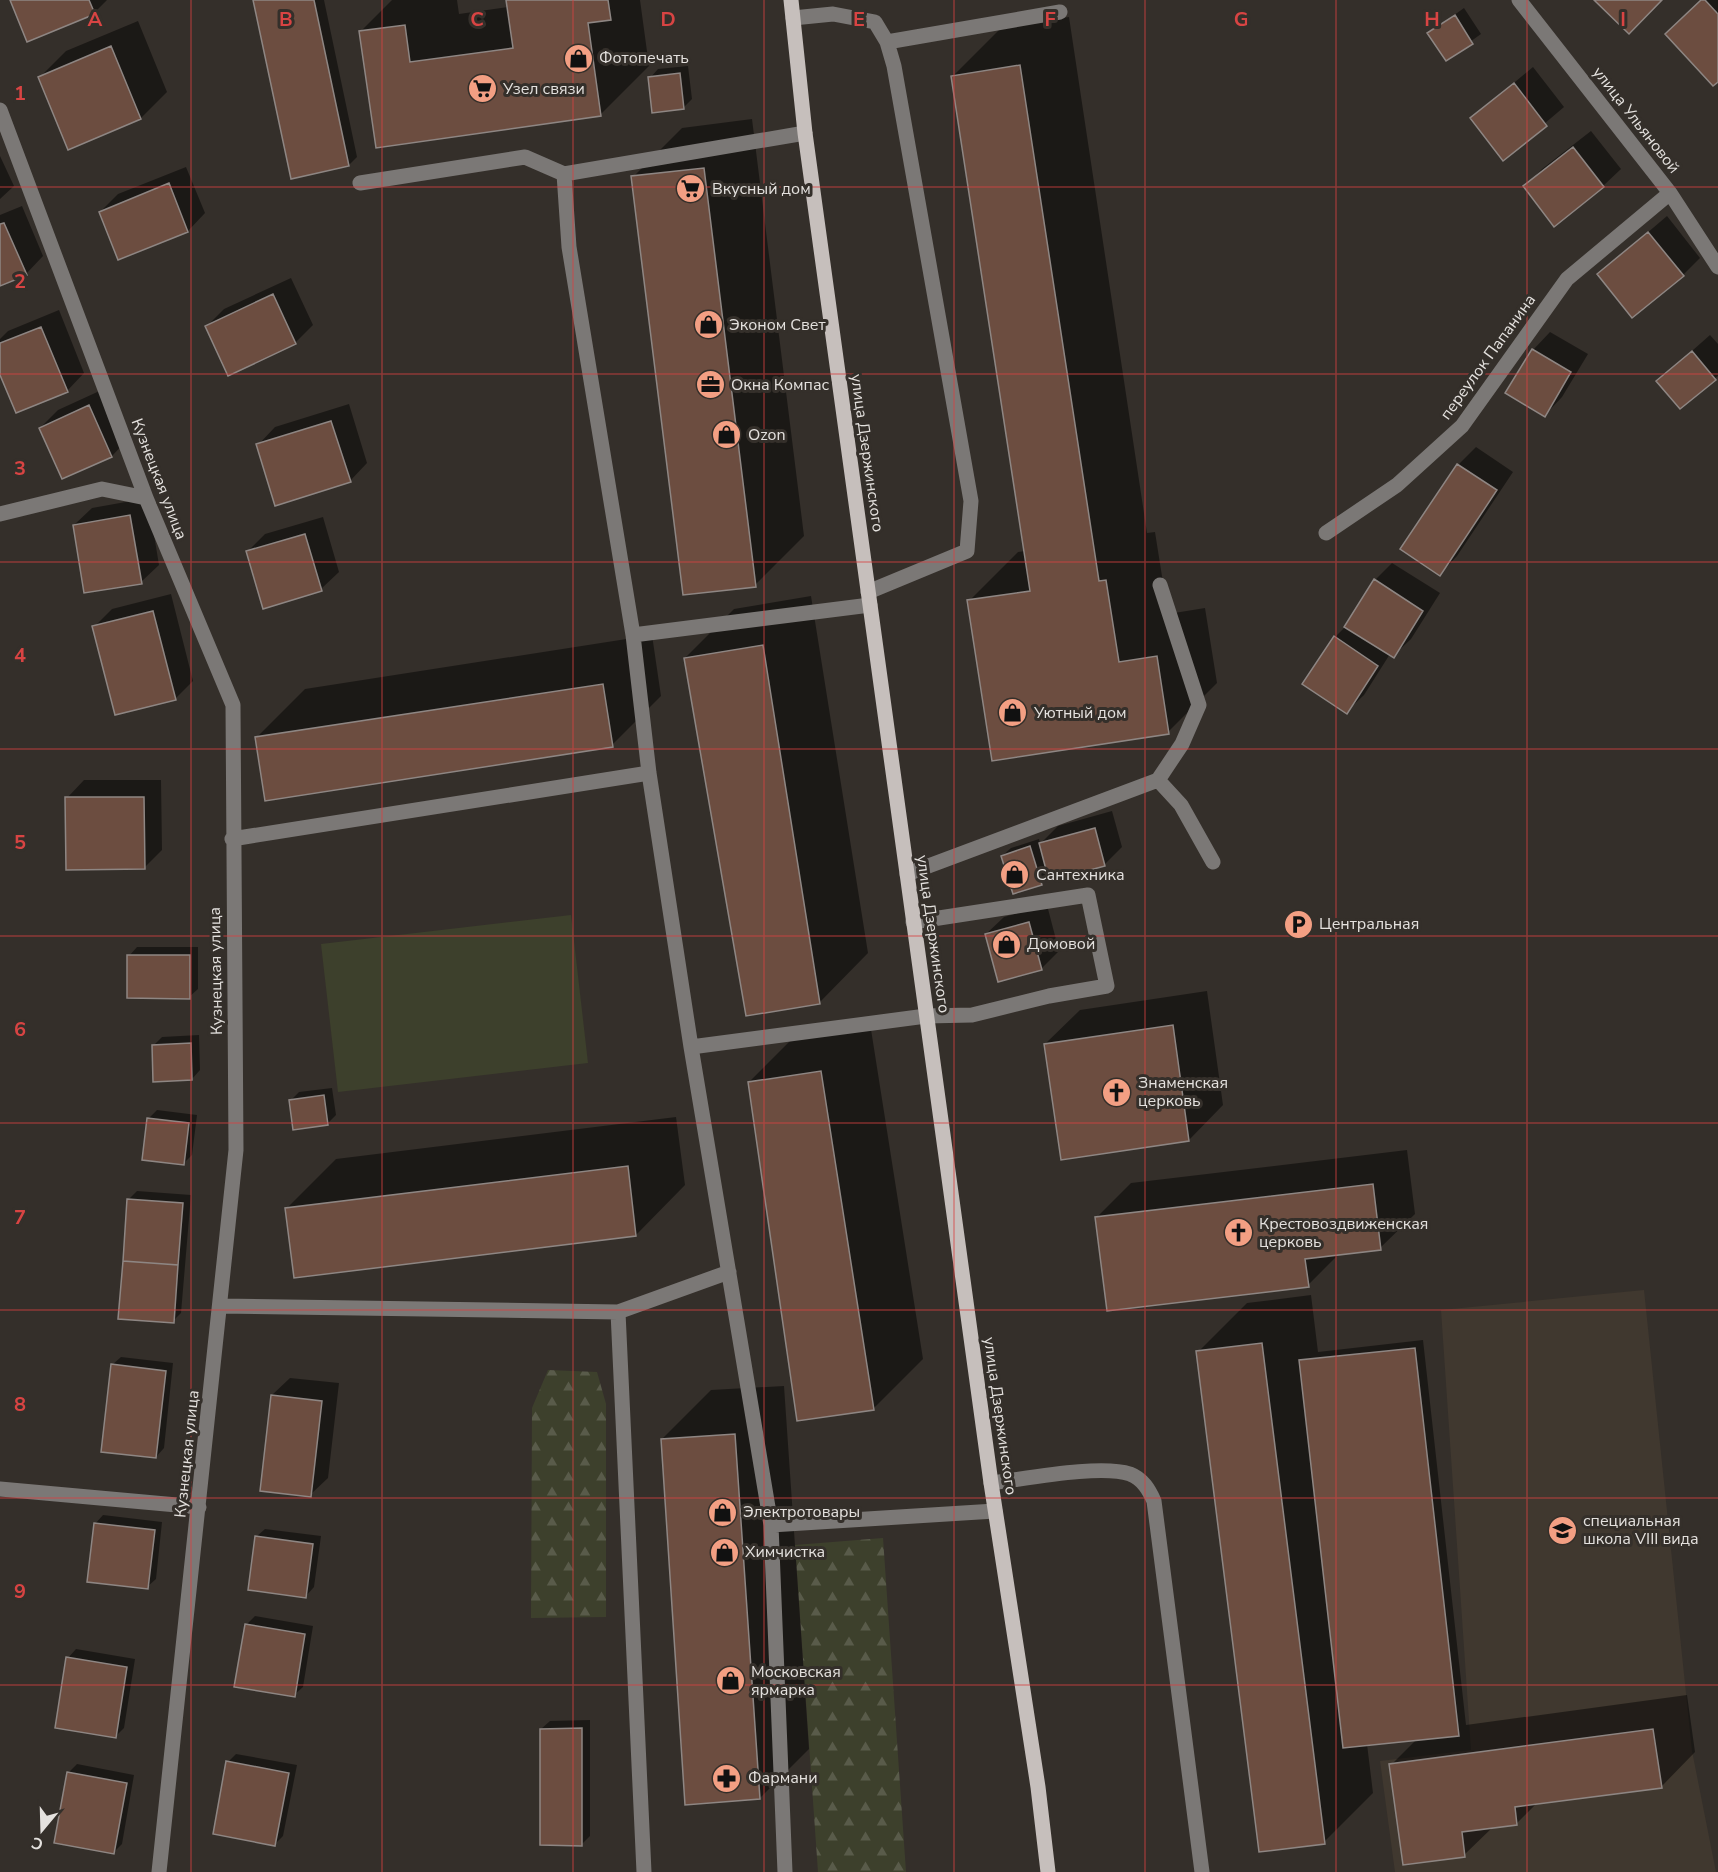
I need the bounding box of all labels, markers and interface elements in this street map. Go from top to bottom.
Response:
text: A [88,6,103,33]
text: B [279,6,293,33]
text: C [470,6,484,33]
text: D [660,6,676,33]
text: E [853,6,865,33]
text: F [1044,6,1056,33]
text: G [1234,6,1248,33]
text: H [1424,6,1440,33]
text: I [1620,6,1626,33]
shop icon: Фотопечать [562,42,594,74]
place label: Фотопечать [599,47,689,69]
street label: улица Ульяновой [1587,62,1685,178]
supermarket icon: Узел связи [466,73,498,105]
place label: Узел связи [502,78,585,100]
text: 1 [14,80,26,107]
supermarket icon: Вкусный дом [675,173,707,205]
place label: Вкусный дом [712,178,811,200]
text: 2 [14,268,26,295]
street label: переулок Папанина [1435,290,1541,424]
shop icon: Эконом Свет [692,309,724,341]
place label: Эконом Свет [729,314,827,336]
office icon: Окна Компас [694,369,726,401]
street label: улица Дзержинского [845,372,889,534]
place label: Окна Компас [731,374,830,396]
street label: Кузнецкая улица [126,415,192,543]
shop icon: Ozon [711,419,743,451]
place label: Ozon [748,424,786,446]
text: 3 [14,455,26,482]
text: 4 [14,642,26,669]
shop icon: Уютный дом [997,697,1029,729]
place label: Уютный дом [1033,702,1127,724]
text: 5 [14,829,26,856]
street label: улица Дзержинского [911,853,955,1015]
shop icon: Сантехника [999,859,1031,891]
place label: Сантехника [1036,864,1125,886]
street label: Кузнецкая улица [204,907,228,1035]
parking icon: Центральная [1282,908,1314,940]
place label: Центральная [1319,913,1419,935]
shop icon: Домовой [990,928,1022,960]
place label: Домовой [1027,933,1095,955]
text: 6 [14,1016,26,1043]
place label: Знаменская церковь [1138,1072,1228,1112]
church icon: Знаменская церковь [1101,1076,1133,1108]
text: 7 [14,1204,26,1231]
place label: Крестовоздвиженская церковь [1259,1213,1428,1253]
church icon: Крестовоздвиженская церковь [1222,1217,1254,1249]
street label: улица Дзержинского [978,1335,1022,1497]
street label: Кузнецкая улица [169,1389,205,1519]
text: 8 [14,1391,26,1418]
shop icon: Электротовары [706,1496,738,1528]
place label: Электротовары [743,1501,860,1523]
place label: специальная школа VIII вида [1583,1510,1699,1550]
school or university icon: специальная школа VIII вида [1546,1514,1578,1546]
shop icon: Химчистка [708,1536,740,1568]
place label: Химчистка [745,1541,825,1563]
text: 9 [14,1578,26,1605]
place label: Московская ярмарка [751,1661,841,1701]
shop icon: Московская ярмарка [714,1665,746,1697]
pharmacy icon: Фармани [711,1762,743,1794]
place label: Фармани [748,1767,818,1789]
north arrow [12,1800,72,1860]
text: С [29,1831,46,1855]

